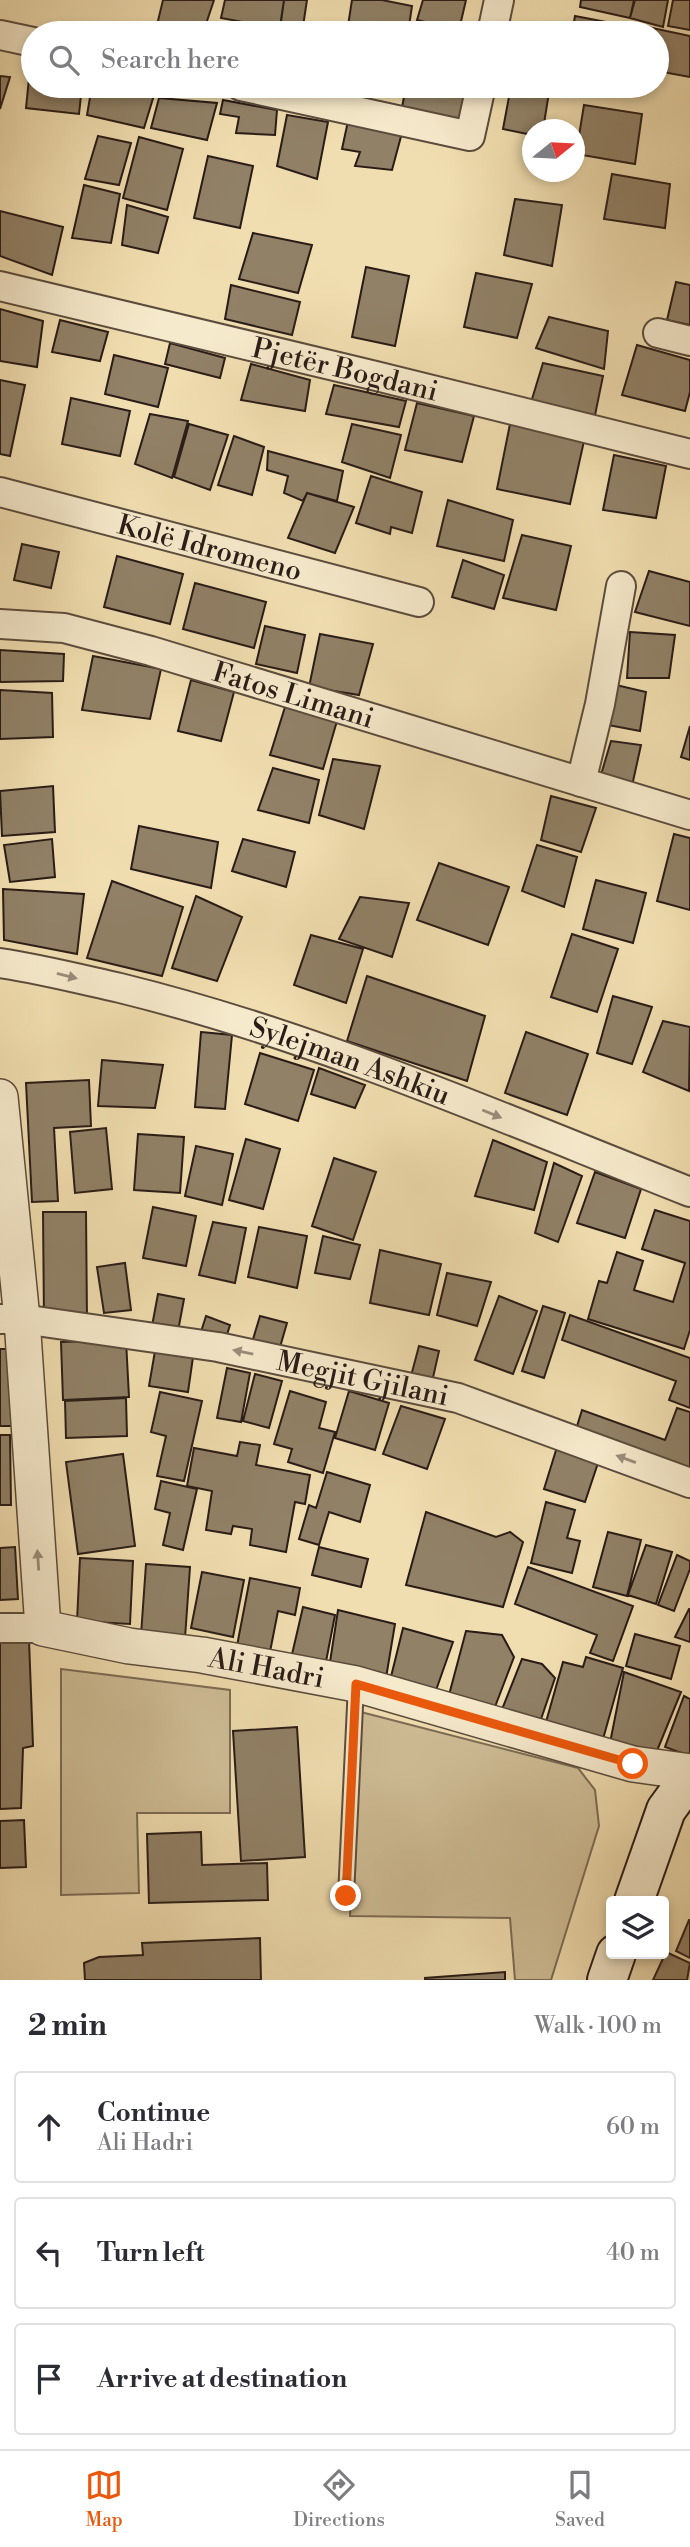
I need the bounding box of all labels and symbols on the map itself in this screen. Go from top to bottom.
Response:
north arrow [522,119,585,182]
street label: Pjetër Bogdani [248,331,441,410]
street label: Kolë Idromeno [113,508,306,590]
street label: Fatos Limani [208,655,378,737]
one-way arrow [56,971,78,982]
street label: Sylejman Ashkiu [245,1010,455,1114]
one-way arrow [482,1108,503,1119]
street label: Megjit Gjilani [273,1344,452,1415]
one-way arrow [232,1346,254,1357]
one-way arrow [615,1453,636,1464]
one-way arrow [32,1549,43,1571]
street label: Ali Hadri [205,1640,327,1697]
route start [617,1748,648,1779]
route end [330,1880,361,1911]

